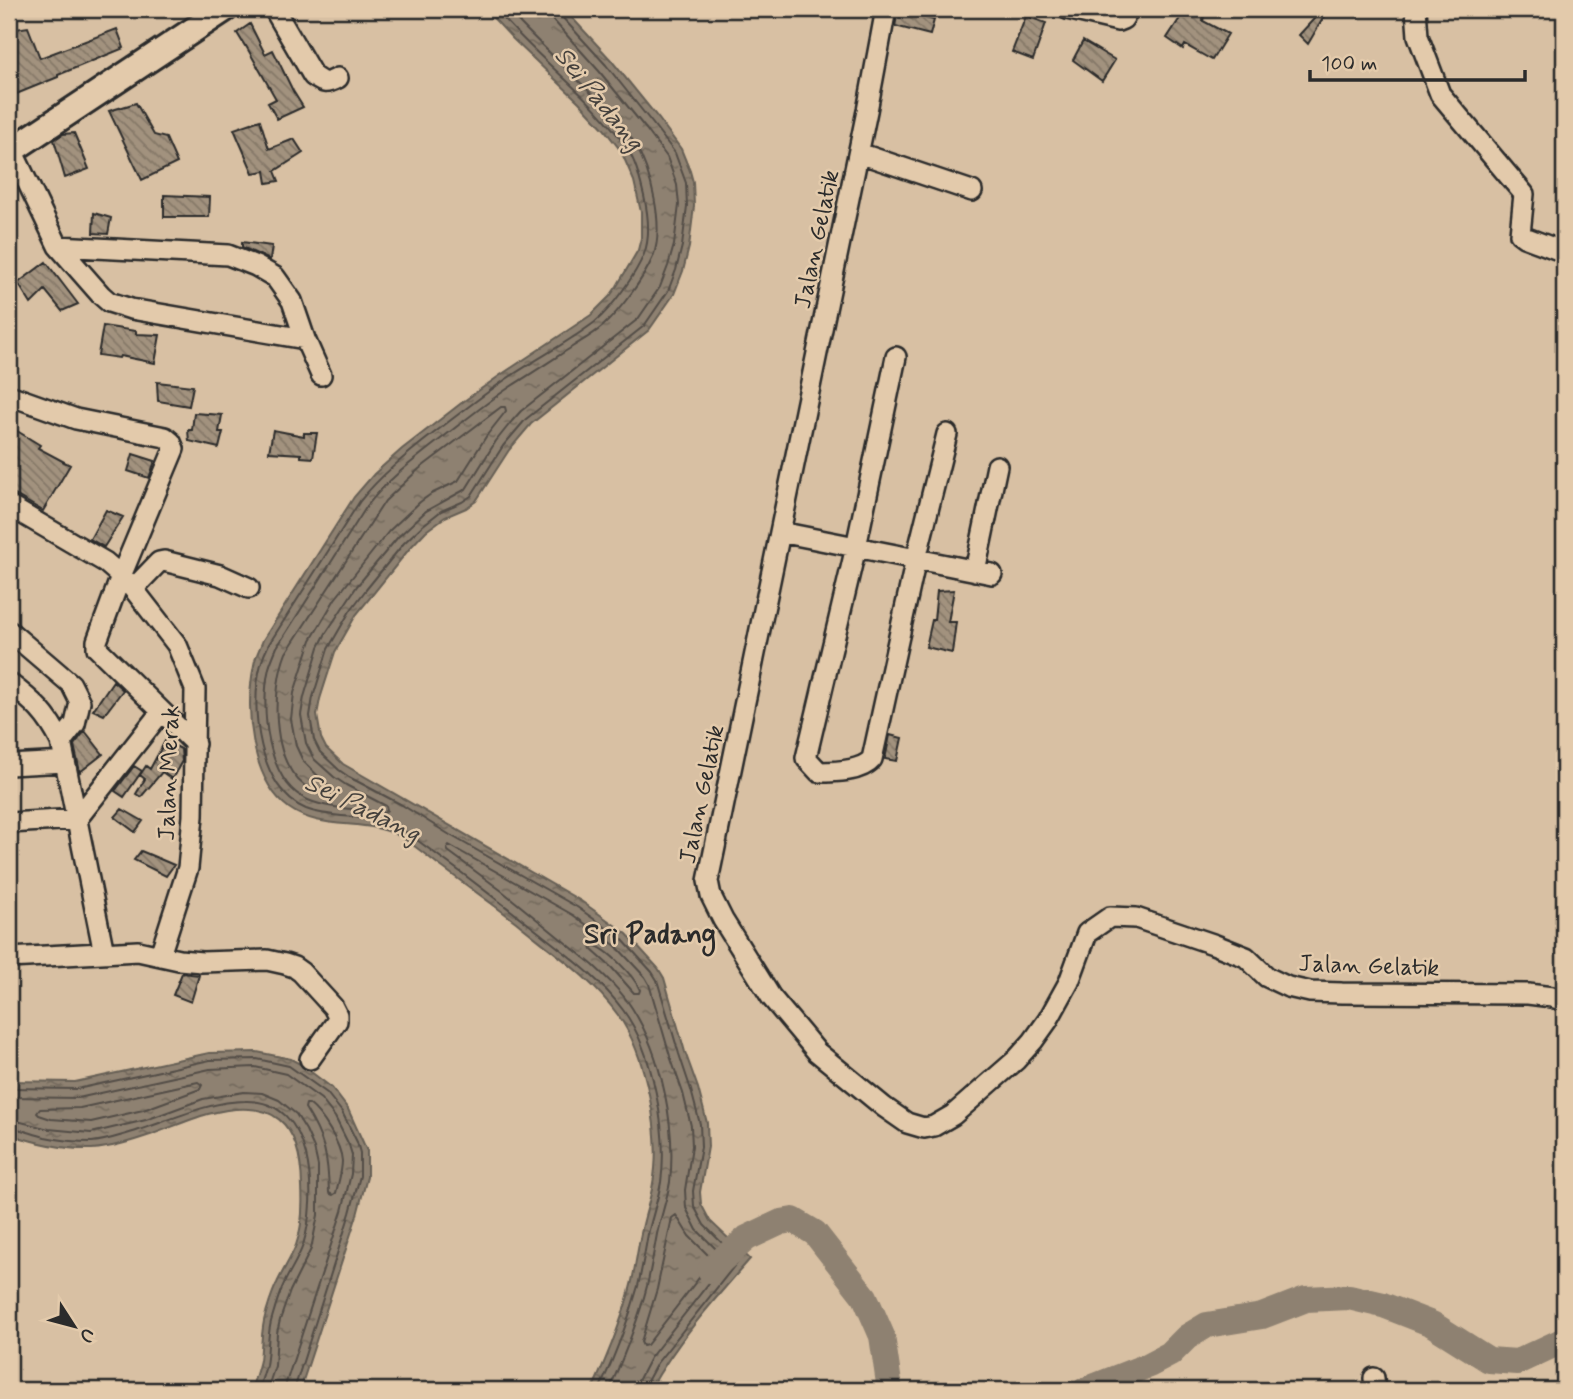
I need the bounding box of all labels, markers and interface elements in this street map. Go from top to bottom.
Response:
scale bar [1310,38,1526,82]
water label: Sei Padang [546,40,651,159]
text: 100 m [1321,50,1377,78]
street label: Jalan Gelatik [788,167,847,312]
street label: Jalan Merak [152,705,187,841]
street label: Jalan Gelatik [673,722,732,867]
water label: Sei Padang [299,766,426,852]
district label: Sri Padang [584,917,716,957]
street label: Jalan Gelatik [1298,949,1440,984]
north arrow [38,1290,108,1360]
text: U [73,1323,100,1347]

